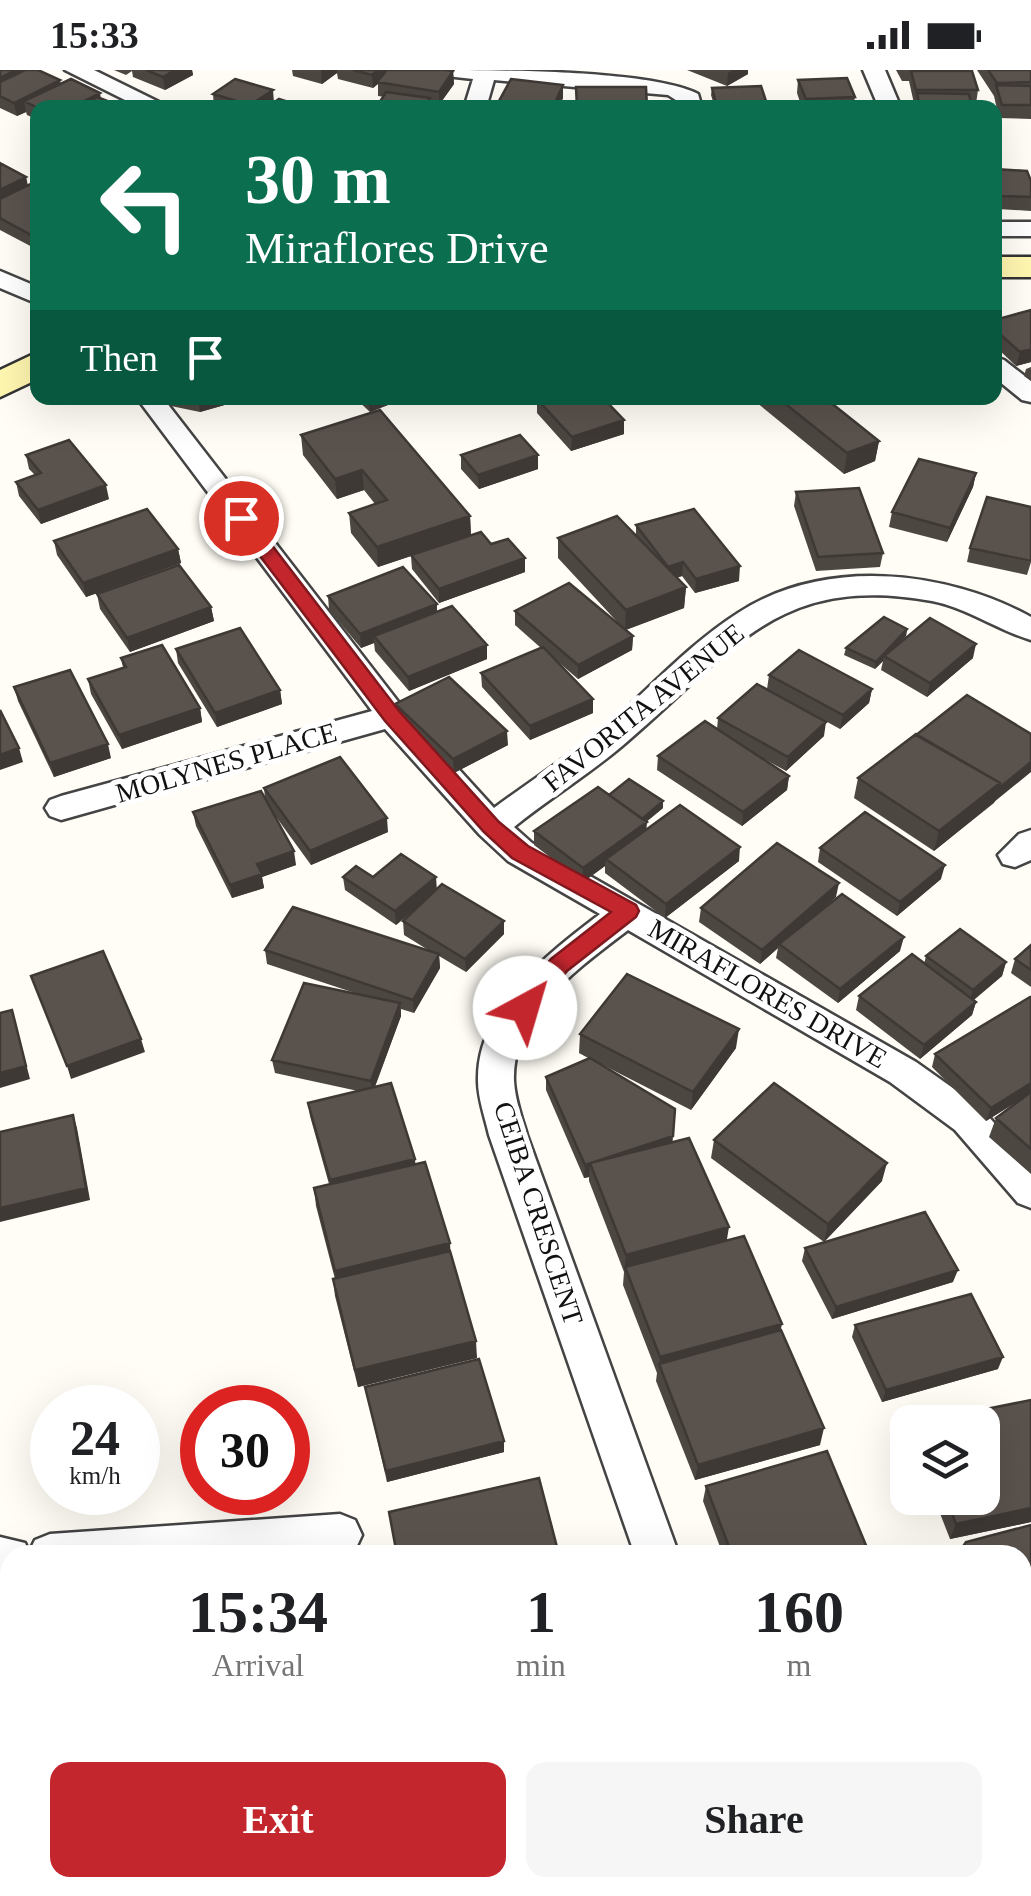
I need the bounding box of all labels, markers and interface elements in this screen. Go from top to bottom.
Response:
text: 15:33 [50,14,139,56]
icon: left [80,140,210,270]
text: 30 m [245,141,391,218]
text: Miraflores Drive [245,223,549,273]
icon: arrive [178,330,233,385]
text: Then [80,337,158,379]
pin [199,476,284,561]
icon: arrive [214,491,269,546]
street label: FAVORITA AVENUE [537,617,750,798]
street label: MOLYNES PLACE [112,716,340,809]
street label: MIRAFLORES DRIVE [643,913,892,1074]
position arrow [473,956,577,1060]
street label: CEIBA CRESCENT [488,1098,589,1329]
speed limit sign: 30 [180,1385,310,1515]
map controls [890,1405,1000,1515]
button: layers [890,1405,1000,1515]
text: 24 [70,1410,120,1466]
text: km/h [69,1462,121,1489]
text: 15:34 [188,1579,328,1645]
text: 1 [526,1579,556,1645]
text: 160 [754,1579,844,1645]
text: Arrival [212,1647,304,1683]
text: min [516,1647,566,1683]
text: m [786,1647,811,1683]
button: Exit [50,1762,506,1877]
button: Share [526,1762,982,1877]

